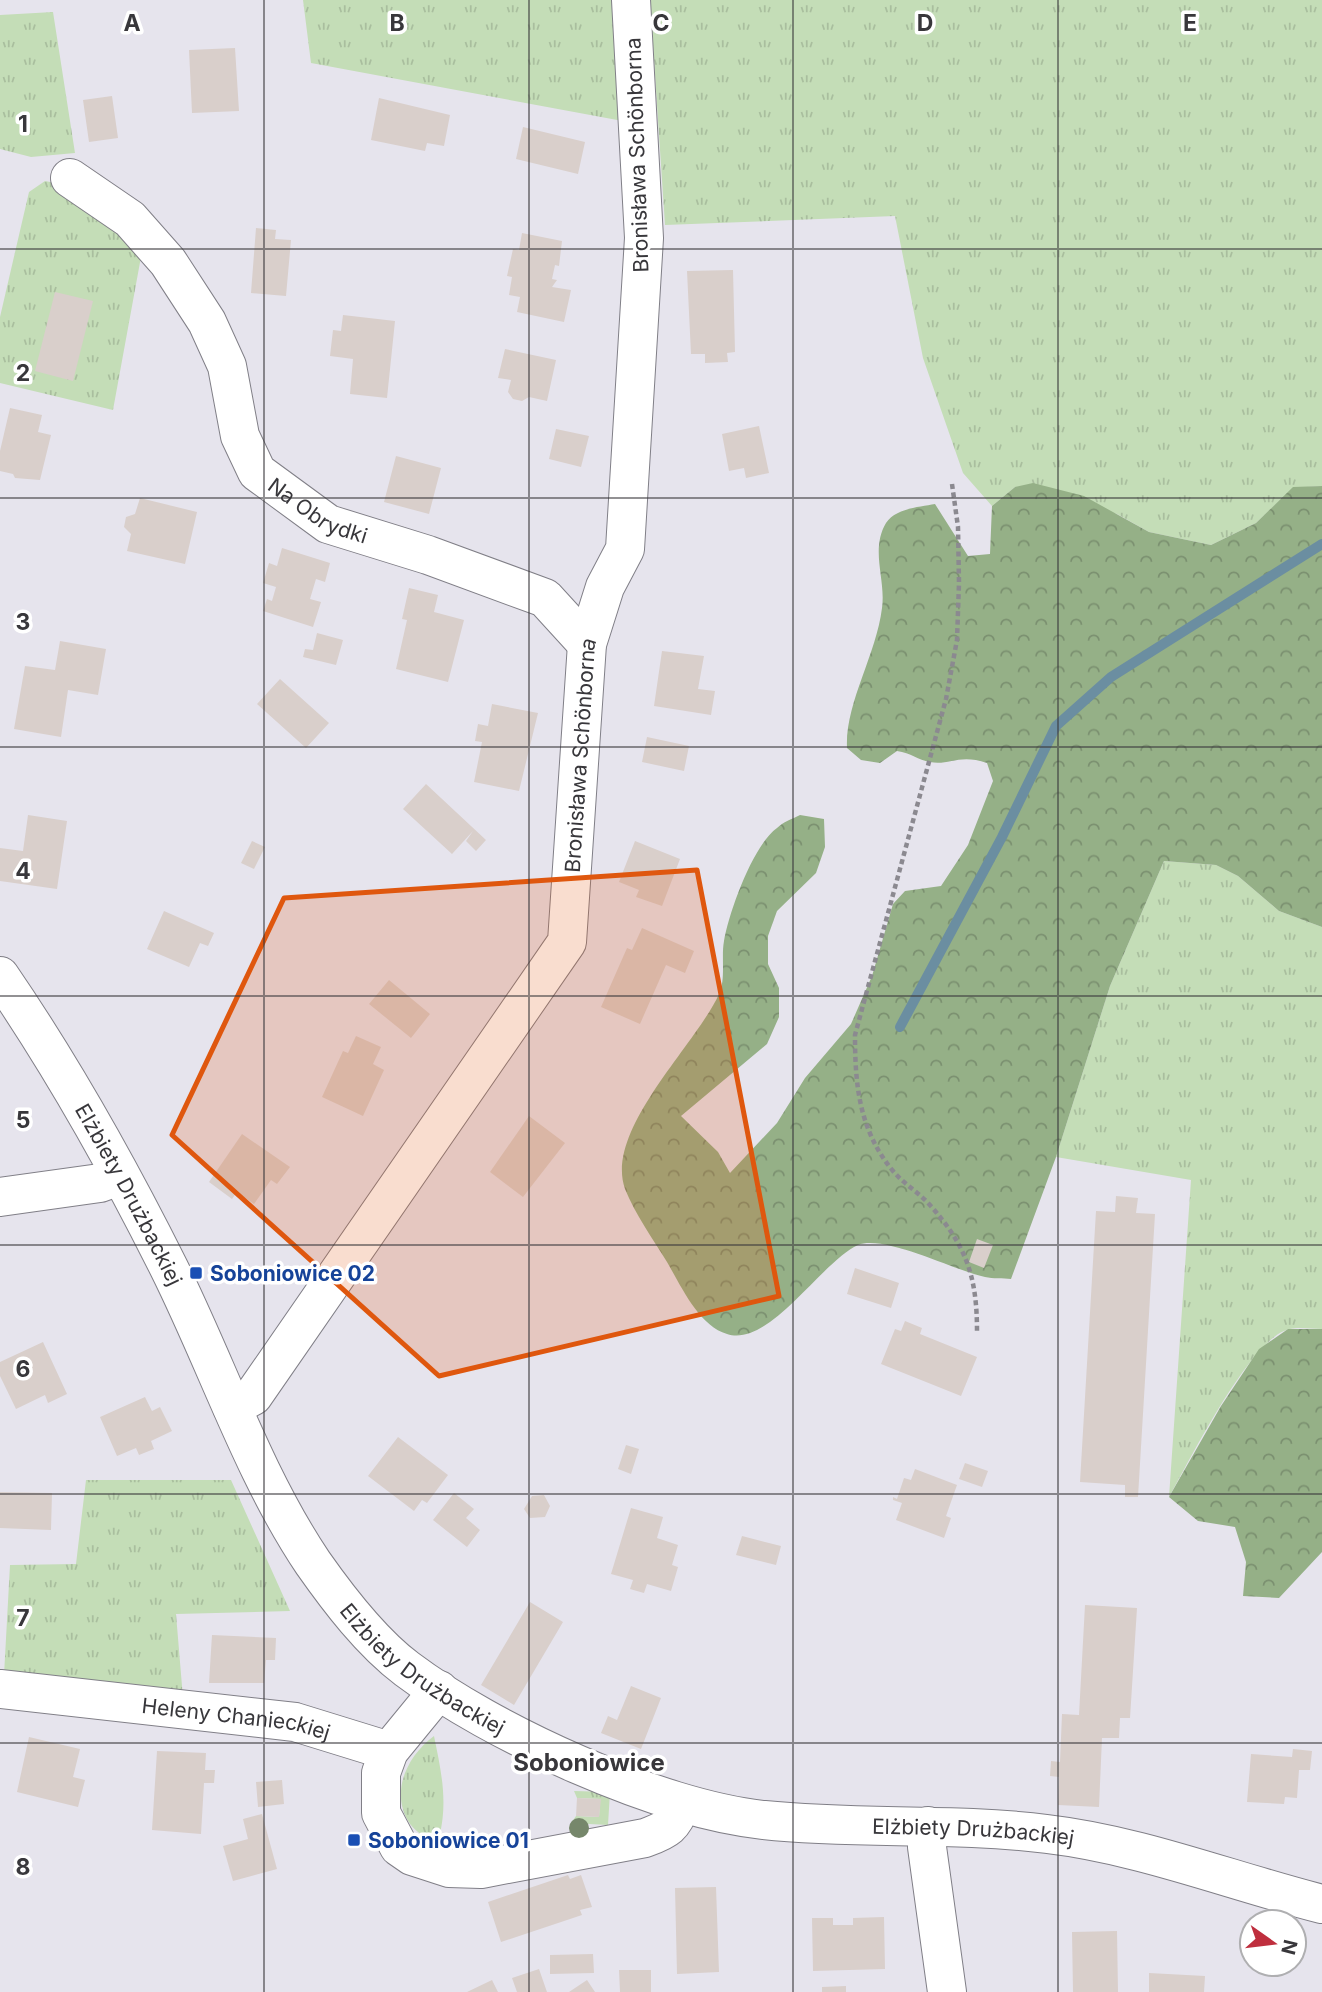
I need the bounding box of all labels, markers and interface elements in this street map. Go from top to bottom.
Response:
text: A [123,9,141,37]
text: B [389,9,405,37]
text: C [652,9,670,37]
text: D [917,9,933,37]
text: E [1183,9,1197,37]
street label: Bronisława Schönborna [620,37,654,273]
text: 1 [18,110,28,138]
text: 2 [16,359,30,387]
street label: Na Obrydki [264,472,371,548]
text: 3 [16,608,30,636]
street label: Bronisława Schönborna [559,634,601,873]
text: 4 [15,857,31,885]
street label: Elżbiety Drużbackiej [70,1099,188,1289]
text: 5 [16,1106,30,1134]
place label: Soboniowice 02 [210,1261,375,1286]
marker: Soboniowice 02 [188,1265,204,1281]
text: 6 [16,1355,30,1383]
street label: Elżbiety Drużbackiej [335,1598,509,1740]
text: 7 [16,1604,30,1632]
street label: Heleny Chanieckiej [141,1692,333,1745]
district label: Soboniowice [513,1748,665,1777]
street label: Elżbiety Drużbackiej [872,1813,1076,1850]
place label: Soboniowice 01 [368,1828,529,1853]
marker: Soboniowice 01 [346,1832,362,1848]
text: 8 [16,1853,30,1881]
north arrow [1238,1908,1308,1978]
text: N [1276,1937,1302,1957]

